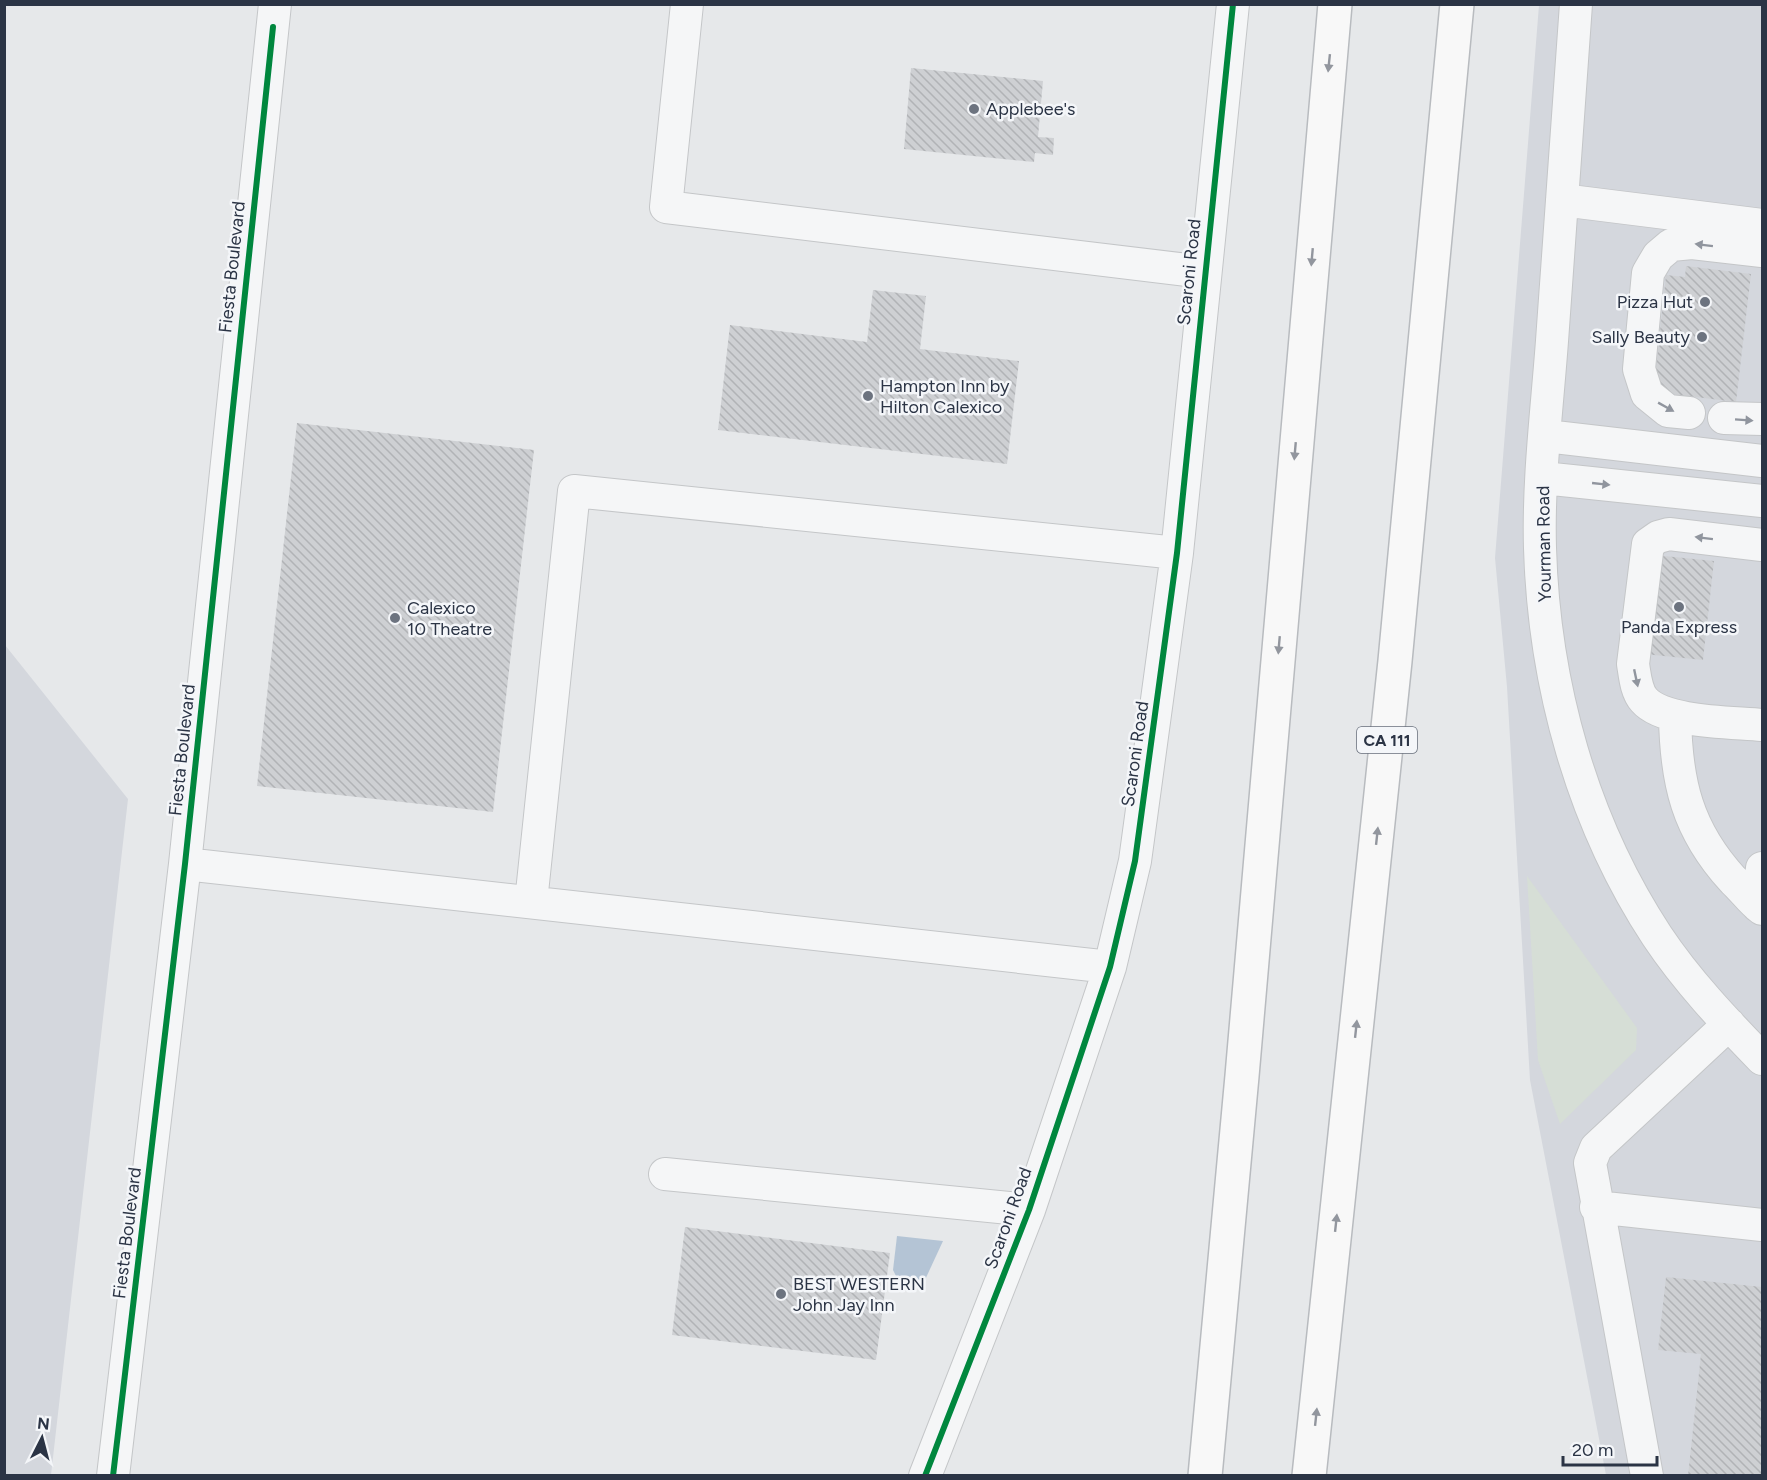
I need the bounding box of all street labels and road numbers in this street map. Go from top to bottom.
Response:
street label: Fiesta Boulevard [214,200,250,334]
street label: Scaroni Road [1172,218,1206,326]
street label: Yourman Road [1532,485,1556,603]
street label: Fiesta Boulevard [164,683,200,817]
street label: Scaroni Road [1117,700,1153,808]
road number: CA 111 [1357,727,1417,753]
street label: Scaroni Road [979,1164,1037,1272]
street label: Fiesta Boulevard [108,1166,146,1300]

